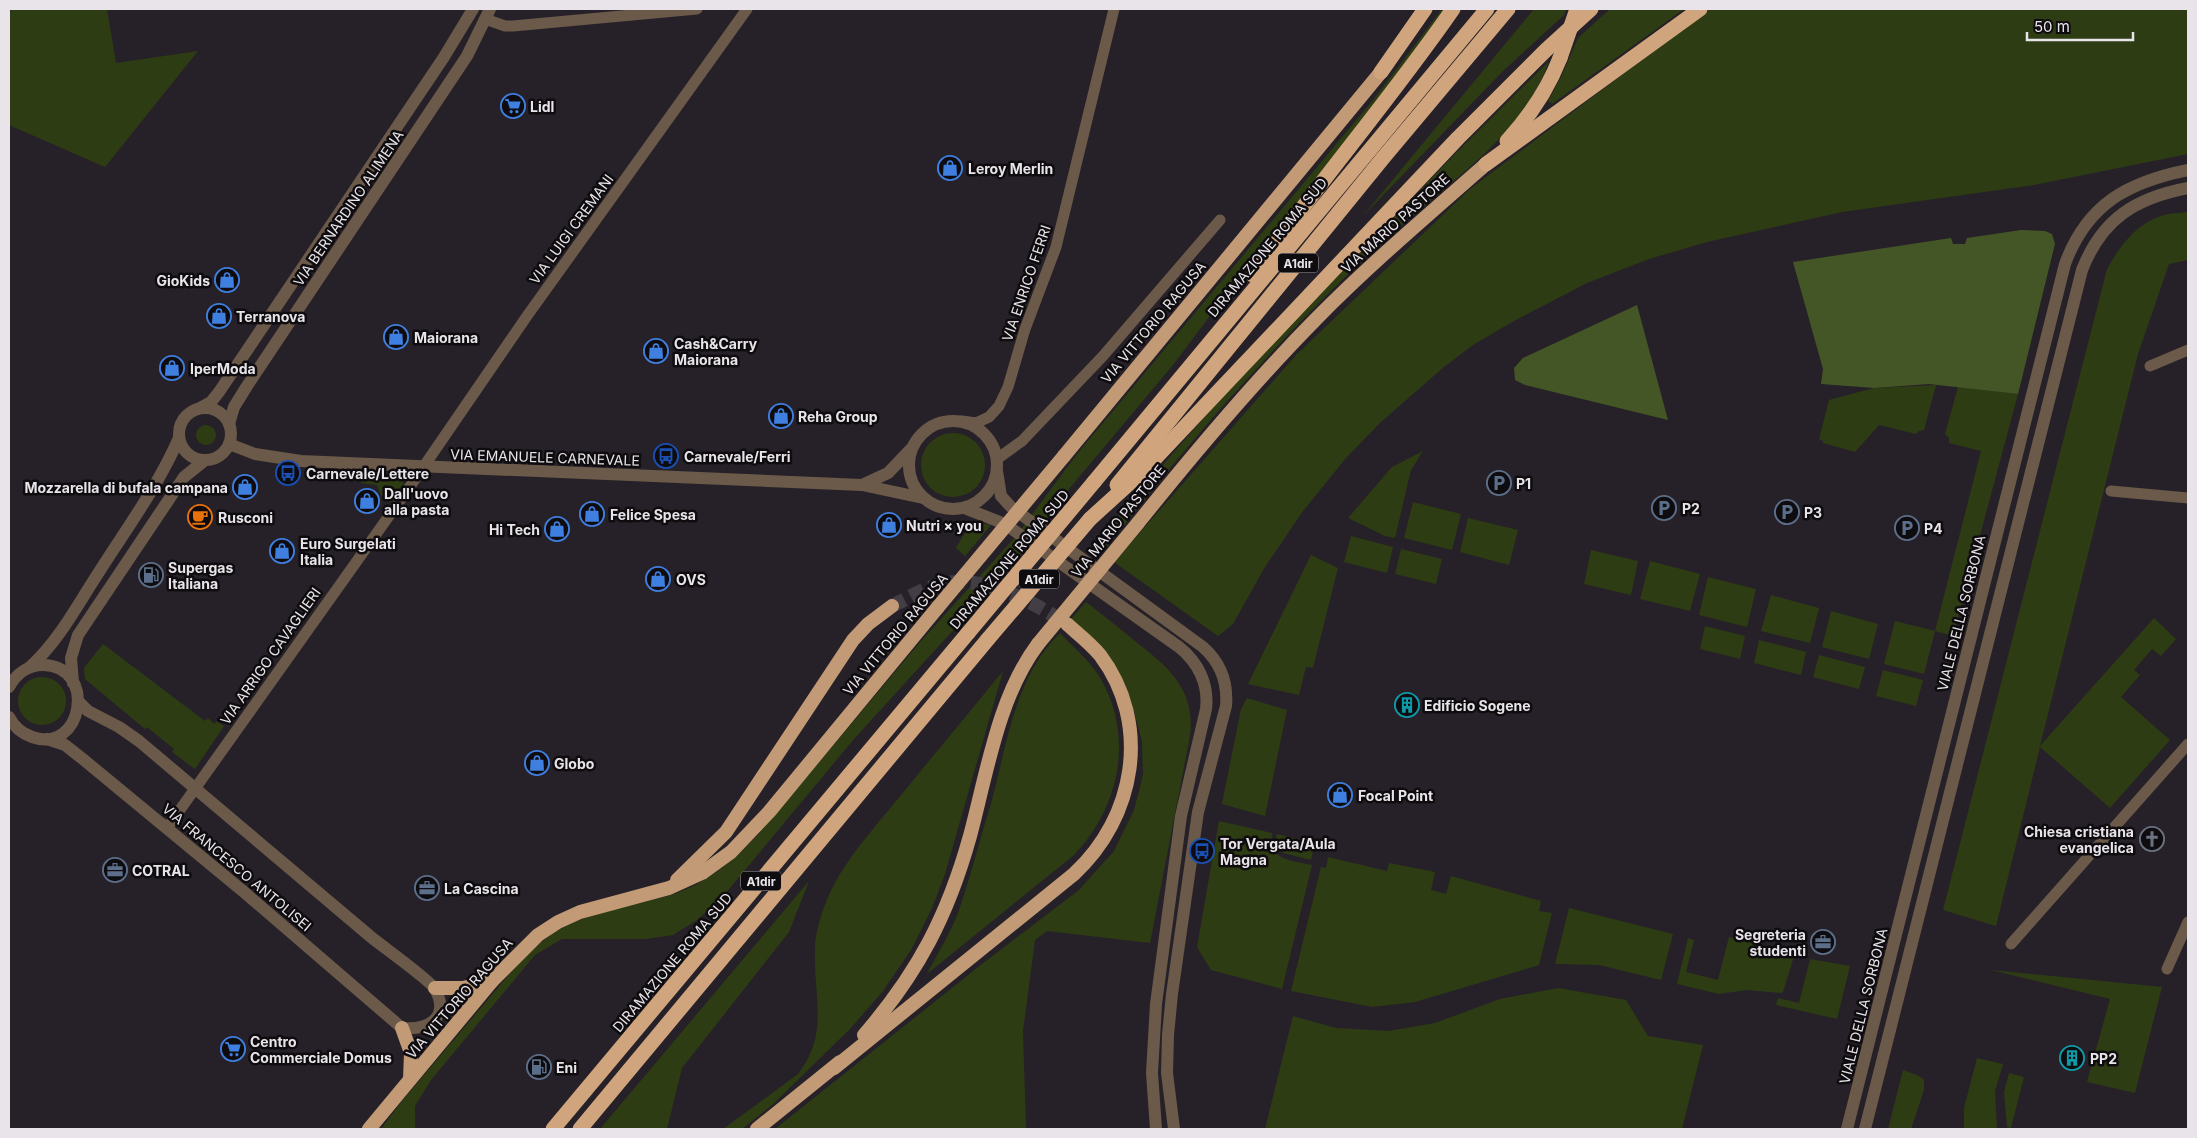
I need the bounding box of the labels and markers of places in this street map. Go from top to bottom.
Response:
supermarket icon: Lidl [500,93,526,119]
place label: Lidl [530,98,554,115]
shop icon: Leroy Merlin [937,155,963,181]
place label: Leroy Merlin [968,160,1053,177]
shop icon: GioKids [214,267,240,293]
place label: GioKids [156,272,210,289]
shop icon: Terranova [206,303,232,329]
place label: Terranova [236,308,305,325]
shop icon: Maiorana [383,324,409,350]
place label: Maiorana [414,329,478,346]
place label: Cash&Carry Maiorana [674,335,758,368]
shop icon: Cash&Carry Maiorana [643,338,669,364]
shop icon: IperModa [159,355,185,381]
place label: IperModa [190,360,256,377]
shop icon: Reha Group [768,403,794,429]
place label: Reha Group [798,408,878,425]
bus stop icon: Carnevale/Ferri [653,443,679,469]
place label: Carnevale/Ferri [684,448,791,465]
bus stop icon: Carnevale/Lettere [275,460,301,486]
place label: Carnevale/Lettere [306,465,429,482]
parking icon: P1 [1486,470,1512,496]
shop icon: Mozzarella di bufala campana [232,474,258,500]
place label: P1 [1516,475,1531,492]
place label: Mozzarella di bufala campana [24,479,228,496]
place label: Dall'uovo alla pasta [384,485,449,518]
shop icon: Dall'uovo alla pasta [354,488,380,514]
parking icon: P2 [1651,495,1677,521]
parking icon: P3 [1774,499,1800,525]
place label: P2 [1682,500,1700,517]
shop icon: Felice Spesa [579,501,605,527]
cafe icon: Rusconi [187,504,213,530]
place label: P3 [1804,504,1822,521]
place label: Felice Spesa [610,506,696,523]
place label: Rusconi [218,509,273,526]
shop icon: Nutri × you [876,512,902,538]
parking icon: P4 [1894,515,1920,541]
shop icon: Hi Tech [544,516,570,542]
place label: Nutri × you [906,517,982,534]
place label: P4 [1924,520,1943,537]
place label: Hi Tech [489,521,540,538]
place label: Euro Surgelati Italia [300,535,396,568]
shop icon: Euro Surgelati Italia [269,538,295,564]
place label: Supergas Italiana [168,559,233,592]
fuel station icon: Supergas Italiana [138,562,164,588]
shop icon: OVS [645,566,671,592]
place label: OVS [676,571,706,588]
building icon: Edificio Sogene [1394,692,1420,718]
place label: Edificio Sogene [1424,697,1531,714]
shop icon: Globo [524,750,550,776]
place label: Globo [554,755,595,772]
shop icon: Focal Point [1327,782,1353,808]
place label: Focal Point [1358,787,1433,804]
place label: Chiesa cristiana evangelica [2024,823,2134,856]
church icon: Chiesa cristiana evangelica [2139,826,2165,852]
place label: Tor Vergata/Aula Magna [1220,835,1336,868]
bus stop icon: Tor Vergata/Aula Magna [1189,838,1215,864]
office icon: COTRAL [102,857,128,883]
place label: COTRAL [132,862,190,879]
office icon: La Cascina [414,875,440,901]
place label: La Cascina [444,880,519,897]
place label: Segreteria studenti [1735,926,1806,959]
office icon: Segreteria studenti [1810,929,1836,955]
place label: Centro Commerciale Domus [250,1033,392,1066]
supermarket icon: Centro Commerciale Domus [220,1036,246,1062]
building icon: PP2 [2059,1045,2085,1071]
place label: PP2 [2090,1050,2117,1067]
fuel station icon: Eni [526,1054,552,1080]
place label: Eni [556,1059,577,1076]

